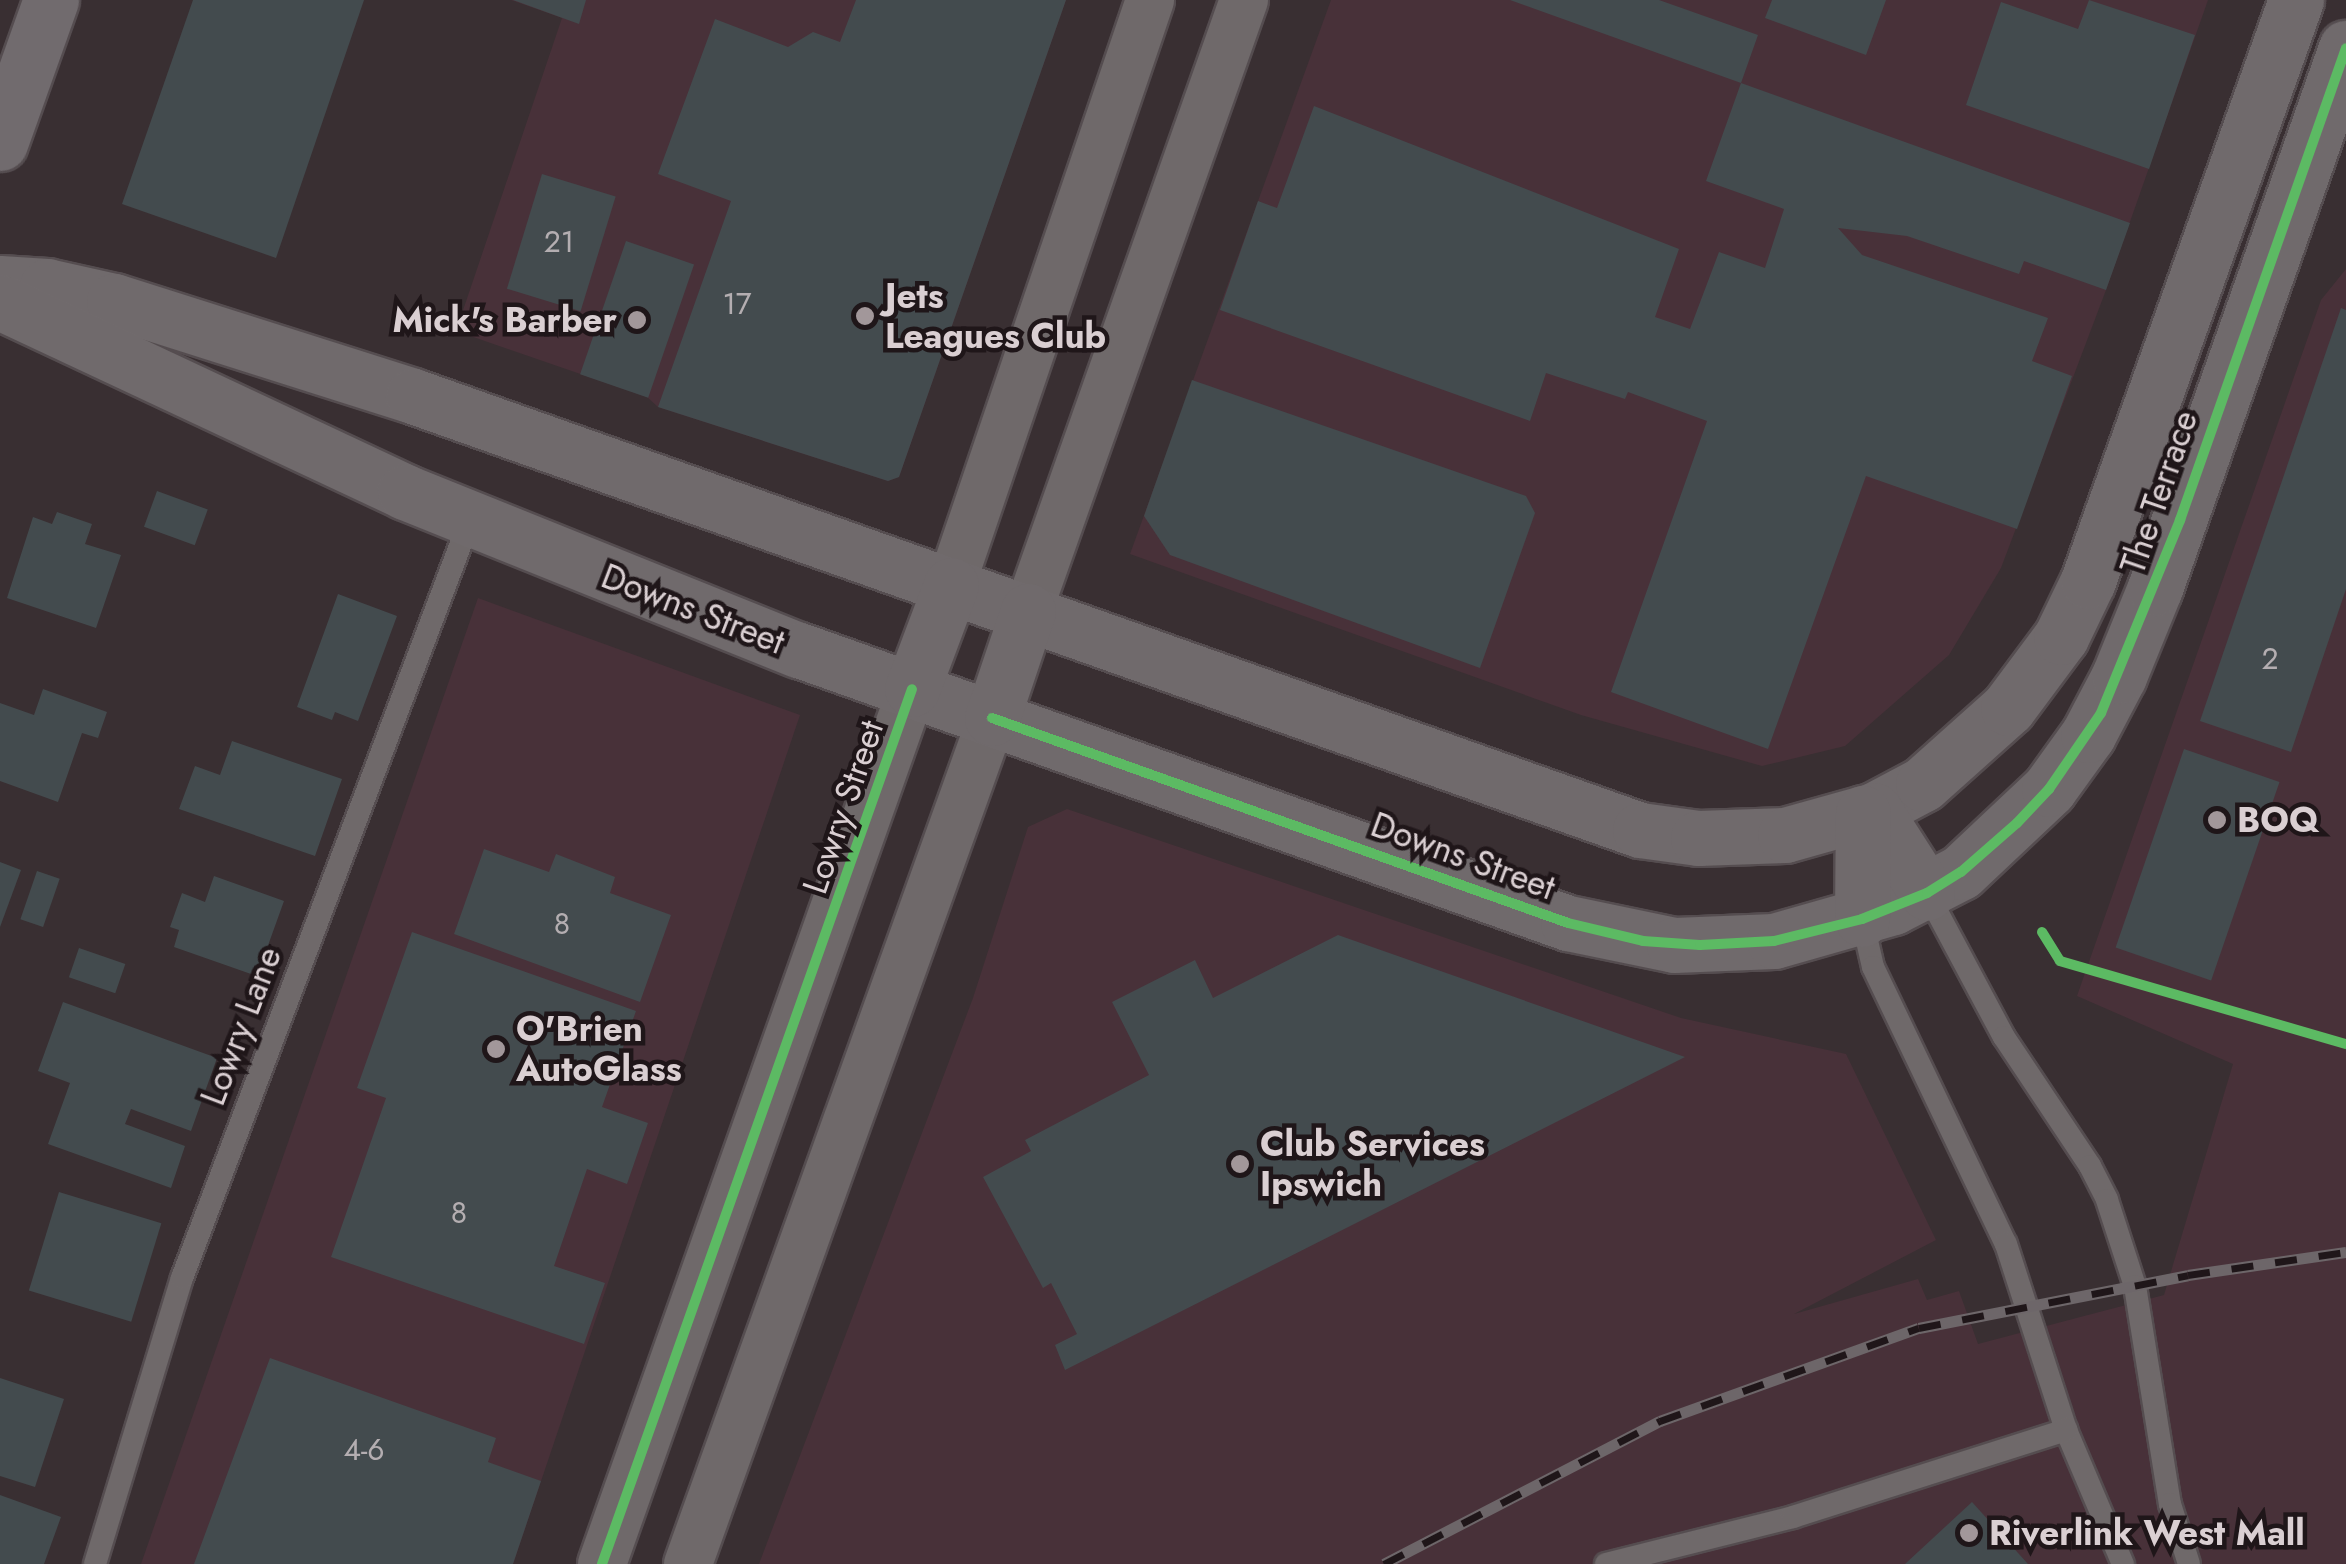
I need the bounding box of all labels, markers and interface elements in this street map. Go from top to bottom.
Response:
house number: 21 [544,224,574,260]
place label: Jets Leagues Club [885,275,1106,357]
house number: 17 [722,286,752,322]
place label: Mick's Barber [392,299,617,341]
marker: Jets Leagues Club [854,305,876,327]
marker: Mick's Barber [626,309,648,331]
street label: The Terrace [2112,405,2206,579]
street label: Downs Street [596,555,790,663]
house number: 2 [2261,641,2279,677]
street label: Lowry Street [794,715,892,899]
place label: BOQ [2237,799,2319,841]
street label: Downs Street [1365,803,1561,909]
marker: BOQ [2206,809,2228,831]
house number: 8 [554,906,570,942]
street label: Lowry Lane [192,941,290,1111]
place label: O'Brien AutoGlass [516,1008,682,1090]
marker: O'Brien AutoGlass [485,1038,507,1060]
place label: Club Services Ipswich [1260,1123,1485,1205]
marker: Club Services Ipswich [1229,1153,1251,1175]
house number: 8 [451,1195,467,1231]
house number: 4-6 [343,1432,385,1468]
place label: Riverlink West Mall [1989,1512,2305,1554]
marker: Riverlink West Mall [1958,1522,1980,1544]

